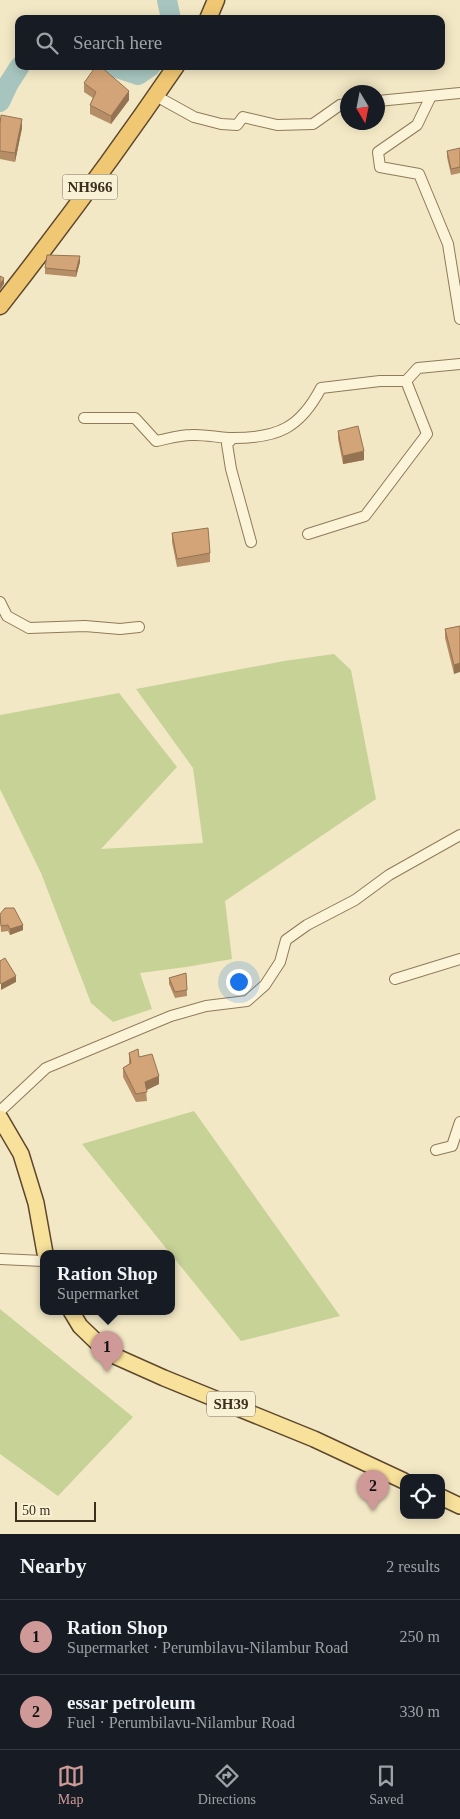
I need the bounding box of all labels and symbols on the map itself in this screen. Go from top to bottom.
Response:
north arrow [340,85,385,130]
road number: NH966 [62,174,118,200]
your location [226,969,252,995]
pin: 1 [91,1331,123,1372]
road number: SH39 [207,1392,255,1416]
pin: 2 [357,1470,389,1511]
scale bar [15,1499,96,1522]

